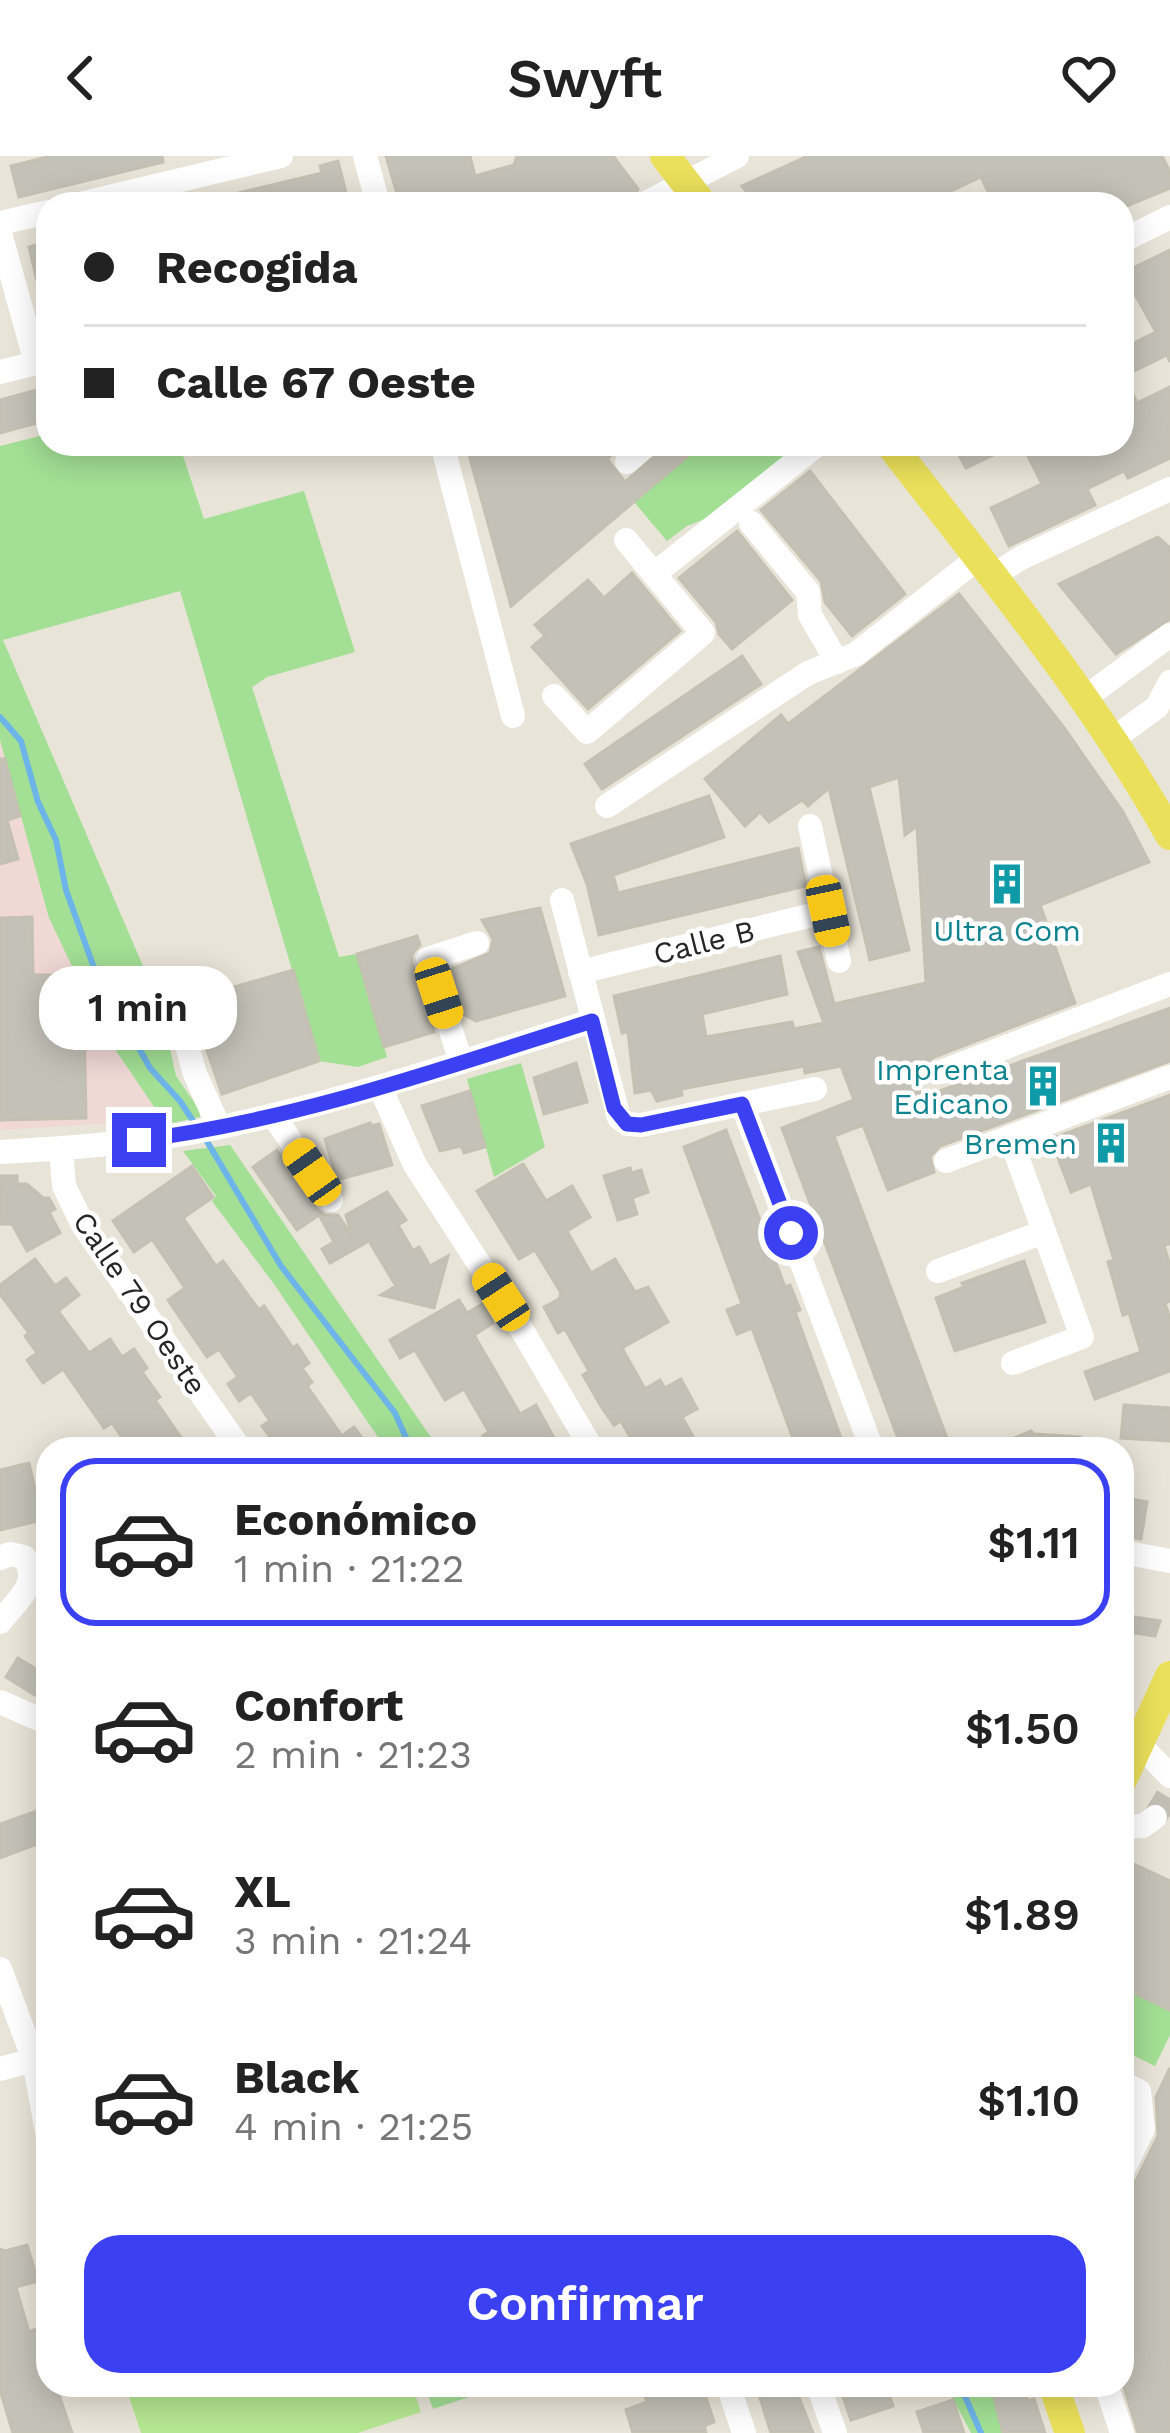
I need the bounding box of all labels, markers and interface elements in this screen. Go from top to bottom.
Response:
icon: back [48,45,114,111]
icon: heart [1056,45,1122,111]
text: Swyft [508,47,662,110]
text: Recogida [156,241,358,294]
text: Calle 67 Oeste [156,356,476,409]
building icon: Ultra Com [984,861,1030,907]
car [803,872,853,950]
street label: Calle B [650,913,758,971]
place label: Ultra Com [933,913,1081,948]
car [411,953,467,1033]
callout: 1 min [40,966,238,1050]
text: 1 min [88,985,188,1030]
place label: Imprenta Edicano [876,1052,1009,1121]
building icon: Imprenta Edicano [1020,1063,1066,1109]
route end [112,1113,166,1167]
building icon: Bremen [1088,1120,1134,1166]
place label: Bremen [964,1126,1077,1161]
car [277,1132,347,1212]
street label: Calle 79 Oeste [66,1205,214,1401]
route start [764,1206,818,1260]
car [466,1257,536,1337]
icon: car [90,1488,198,1596]
text: Económico [234,1493,477,1546]
text: $1.11 [987,1516,1080,1569]
text: 1 min · 21:22 [234,1546,465,1591]
icon: car [90,1674,198,1782]
text: Confort [234,1679,403,1732]
text: $1.50 [965,1702,1080,1755]
text: 2 min · 21:23 [234,1732,472,1777]
icon: car [90,1860,198,1968]
text: XL [234,1865,291,1918]
text: $1.89 [964,1888,1080,1941]
text: 3 min · 21:24 [234,1918,472,1963]
icon: car [90,2046,198,2154]
text: Black [234,2051,359,2104]
text: $1.10 [978,2074,1080,2127]
text: 4 min · 21:25 [234,2104,473,2149]
button: Confirmar [84,2235,1086,2373]

